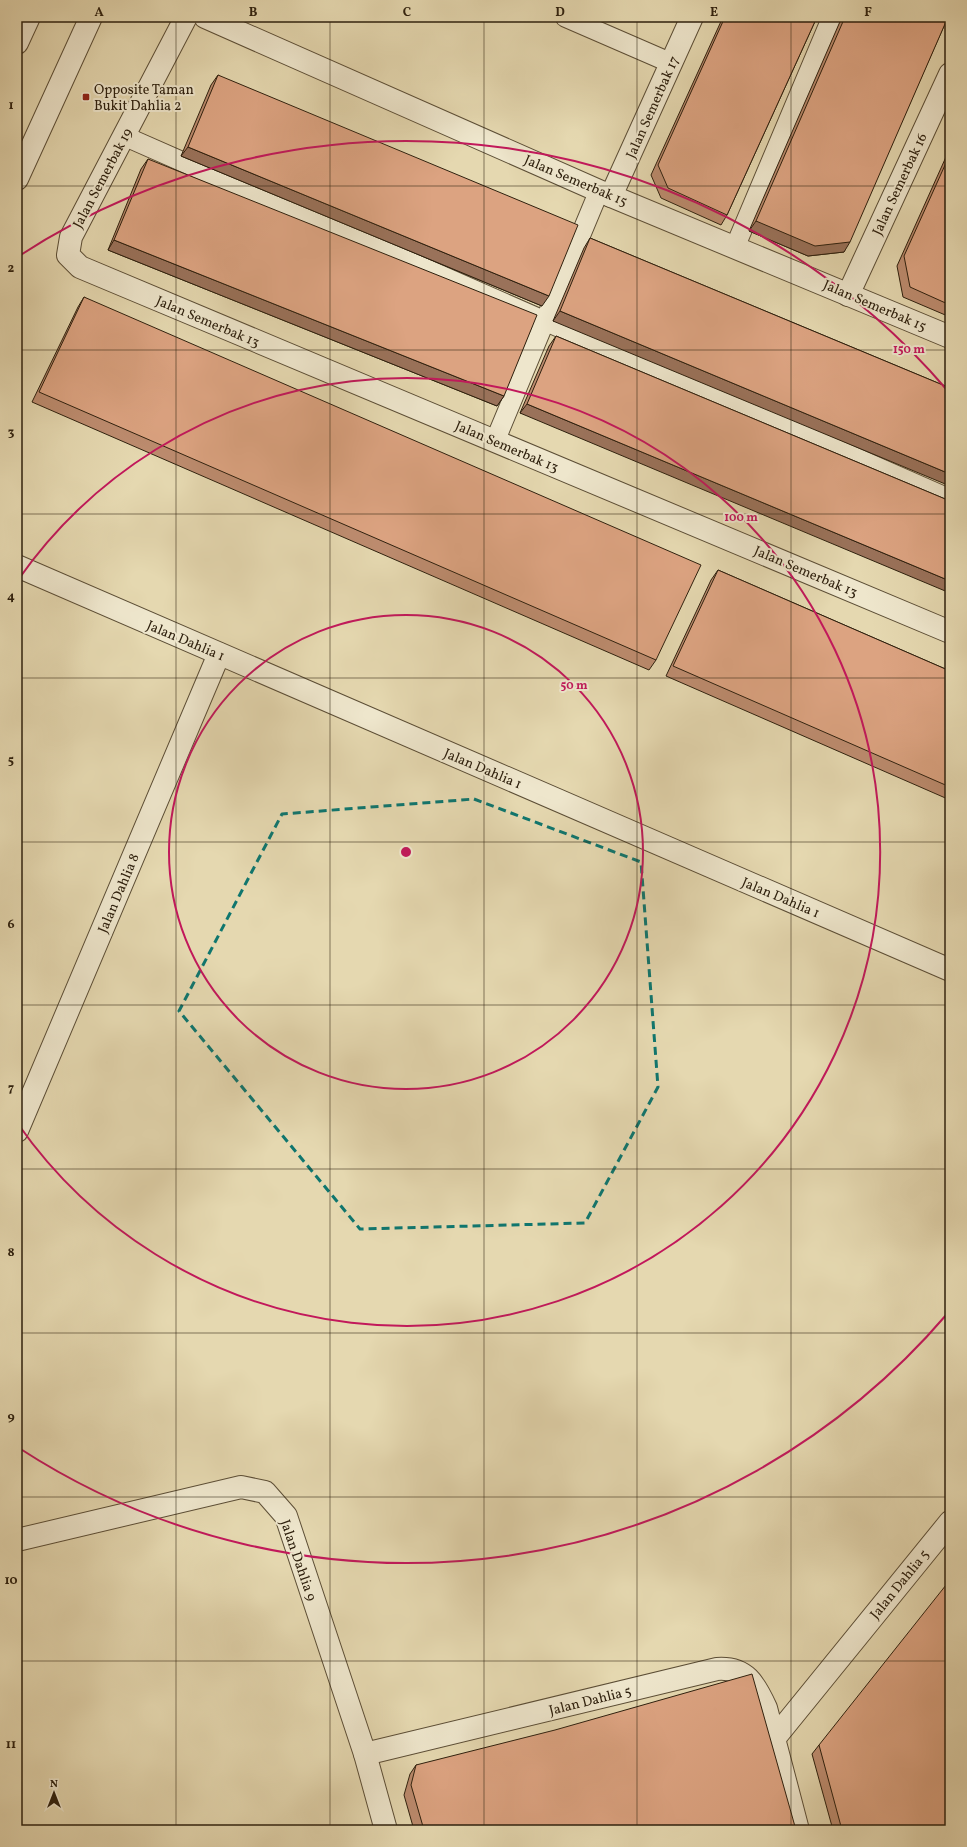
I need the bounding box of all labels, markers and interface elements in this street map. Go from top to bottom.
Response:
text: A [94,4,104,22]
text: B [249,4,258,22]
text: C [403,4,411,22]
text: D [555,4,565,22]
text: E [710,4,718,22]
text: F [864,4,872,22]
street label: Jalan Semerbak 17 [622,53,685,162]
place label: Opposite Taman Bukit Dahlia 2 [94,81,194,116]
marker: Opposite Taman Bukit Dahlia 2 [81,92,91,102]
text: 1 [8,97,14,115]
street label: Jalan Semerbak 19 [69,125,138,232]
street label: Jalan Semerbak 16 [868,130,932,239]
street label: Jalan Semerbak 15 [521,151,630,212]
text: 2 [8,260,15,278]
street label: Jalan Semerbak 15 [820,276,929,337]
street label: Jalan Semerbak 13 [153,292,262,353]
text: 150 m [893,342,925,358]
street label: Jalan Semerbak 13 [452,417,561,478]
text: 3 [8,424,15,442]
text: 100 m [724,510,758,526]
street label: Jalan Semerbak 13 [751,542,860,603]
text: 4 [7,588,15,606]
street label: Jalan Dahlia 1 [143,616,227,666]
text: 50 m [560,678,588,694]
street label: Jalan Dahlia 1 [440,744,524,794]
text: 5 [8,752,14,770]
centre of rings [399,845,413,859]
street label: Jalan Dahlia 8 [94,851,145,936]
street label: Jalan Dahlia 1 [738,873,822,923]
text: 6 [7,916,15,934]
text: 7 [8,1080,14,1098]
text: 8 [7,1244,15,1262]
text: 9 [7,1408,15,1426]
street label: Jalan Dahlia 9 [275,1517,320,1604]
street label: Jalan Dahlia 5 [866,1546,934,1624]
text: 10 [4,1572,18,1590]
street label: Jalan Dahlia 5 [547,1682,634,1721]
text: 11 [6,1736,16,1754]
north arrow [34,1773,74,1813]
text: N [50,1777,58,1792]

